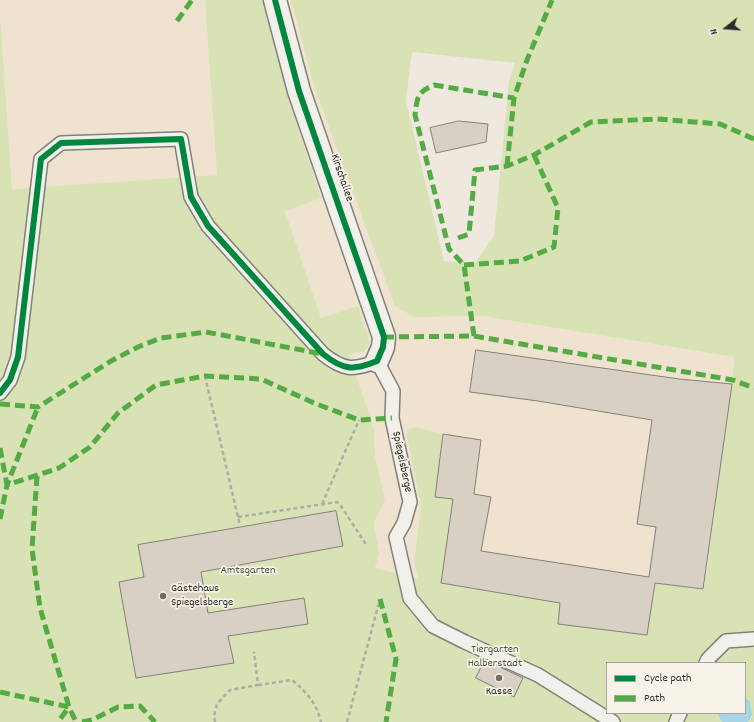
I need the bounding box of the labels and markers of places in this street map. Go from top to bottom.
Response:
place label: Gästehaus Spiegelsberge [171,582,233,610]
marker: Gästehaus Spiegelsberge [158,591,168,601]
marker: Kasse [494,673,504,683]
place label: Kasse [486,685,512,699]

